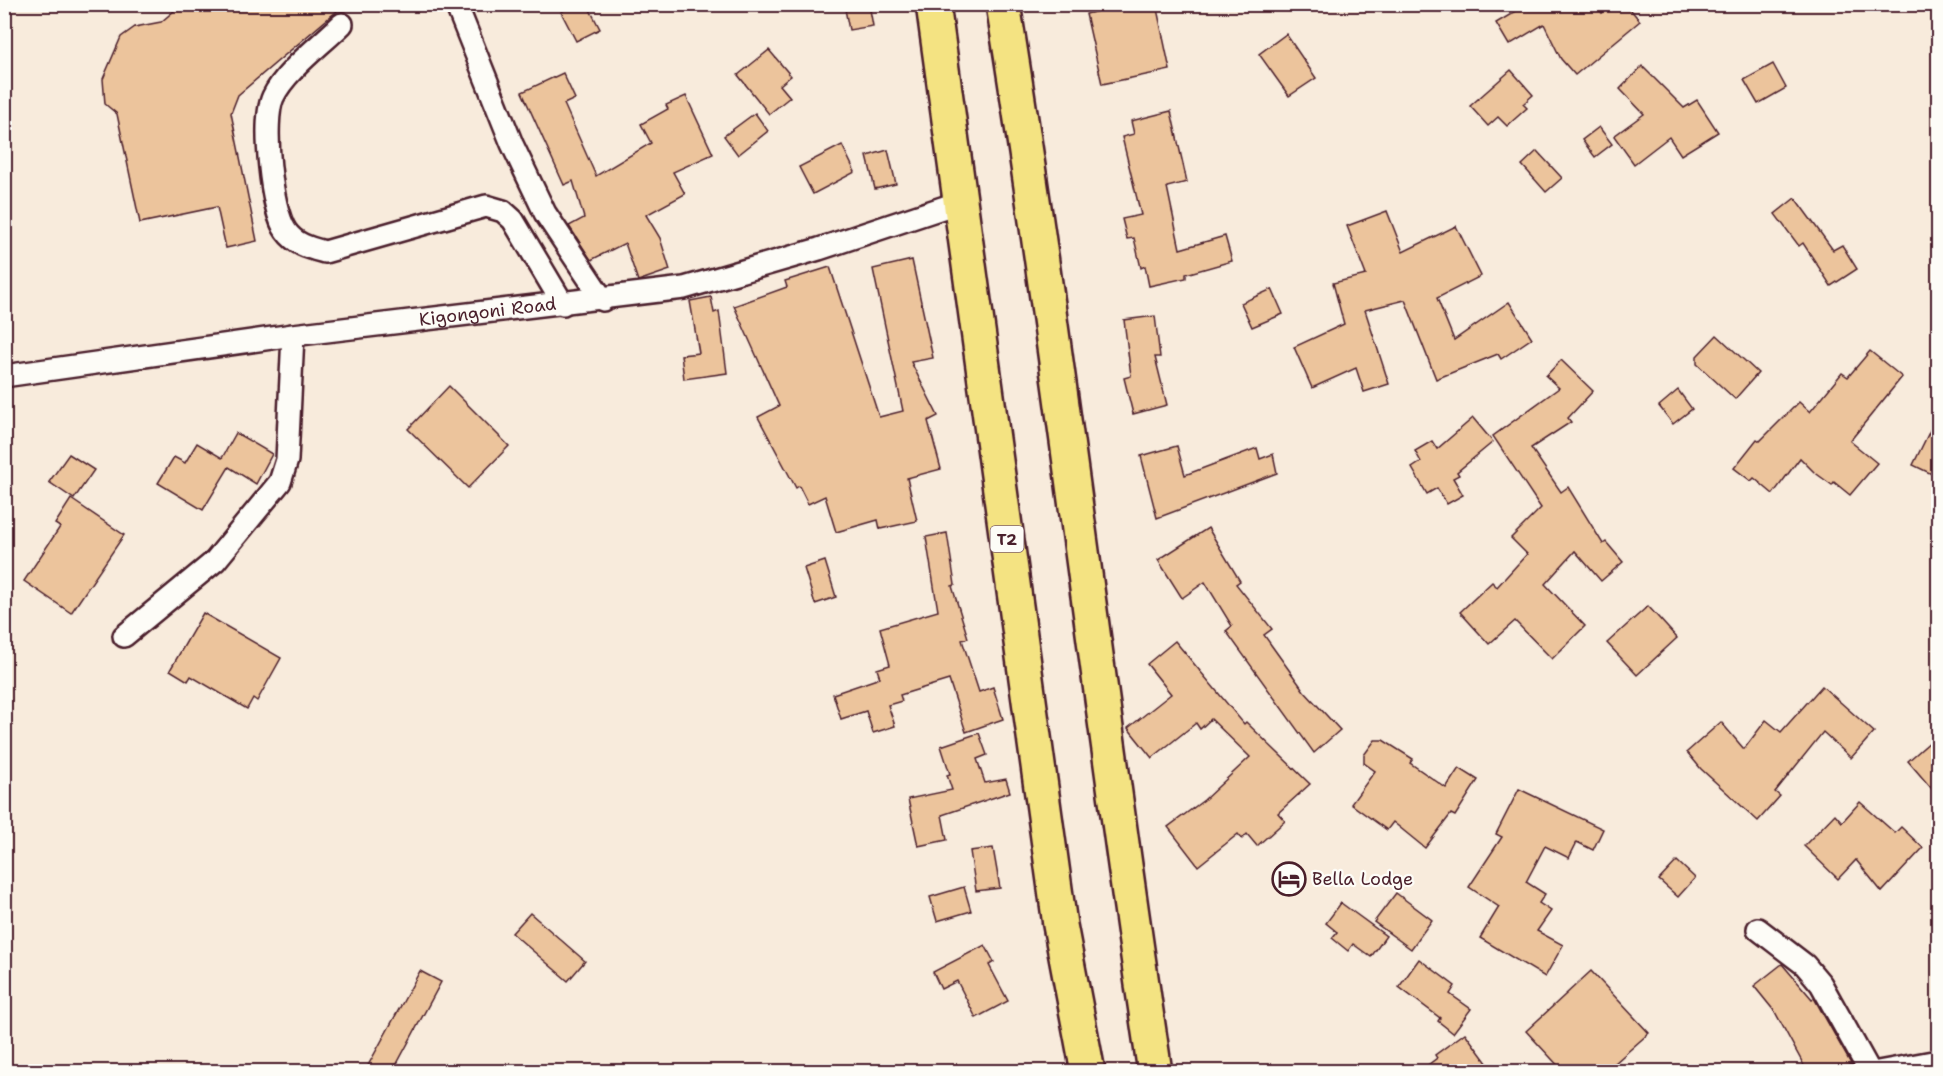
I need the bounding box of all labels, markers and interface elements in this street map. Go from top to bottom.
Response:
street label: Kigongoni Road [418,291,558,332]
road number: T2 [990,526,1024,552]
hotel icon: Bella Lodge [1271,861,1307,897]
place label: Bella Lodge [1312,867,1413,891]

